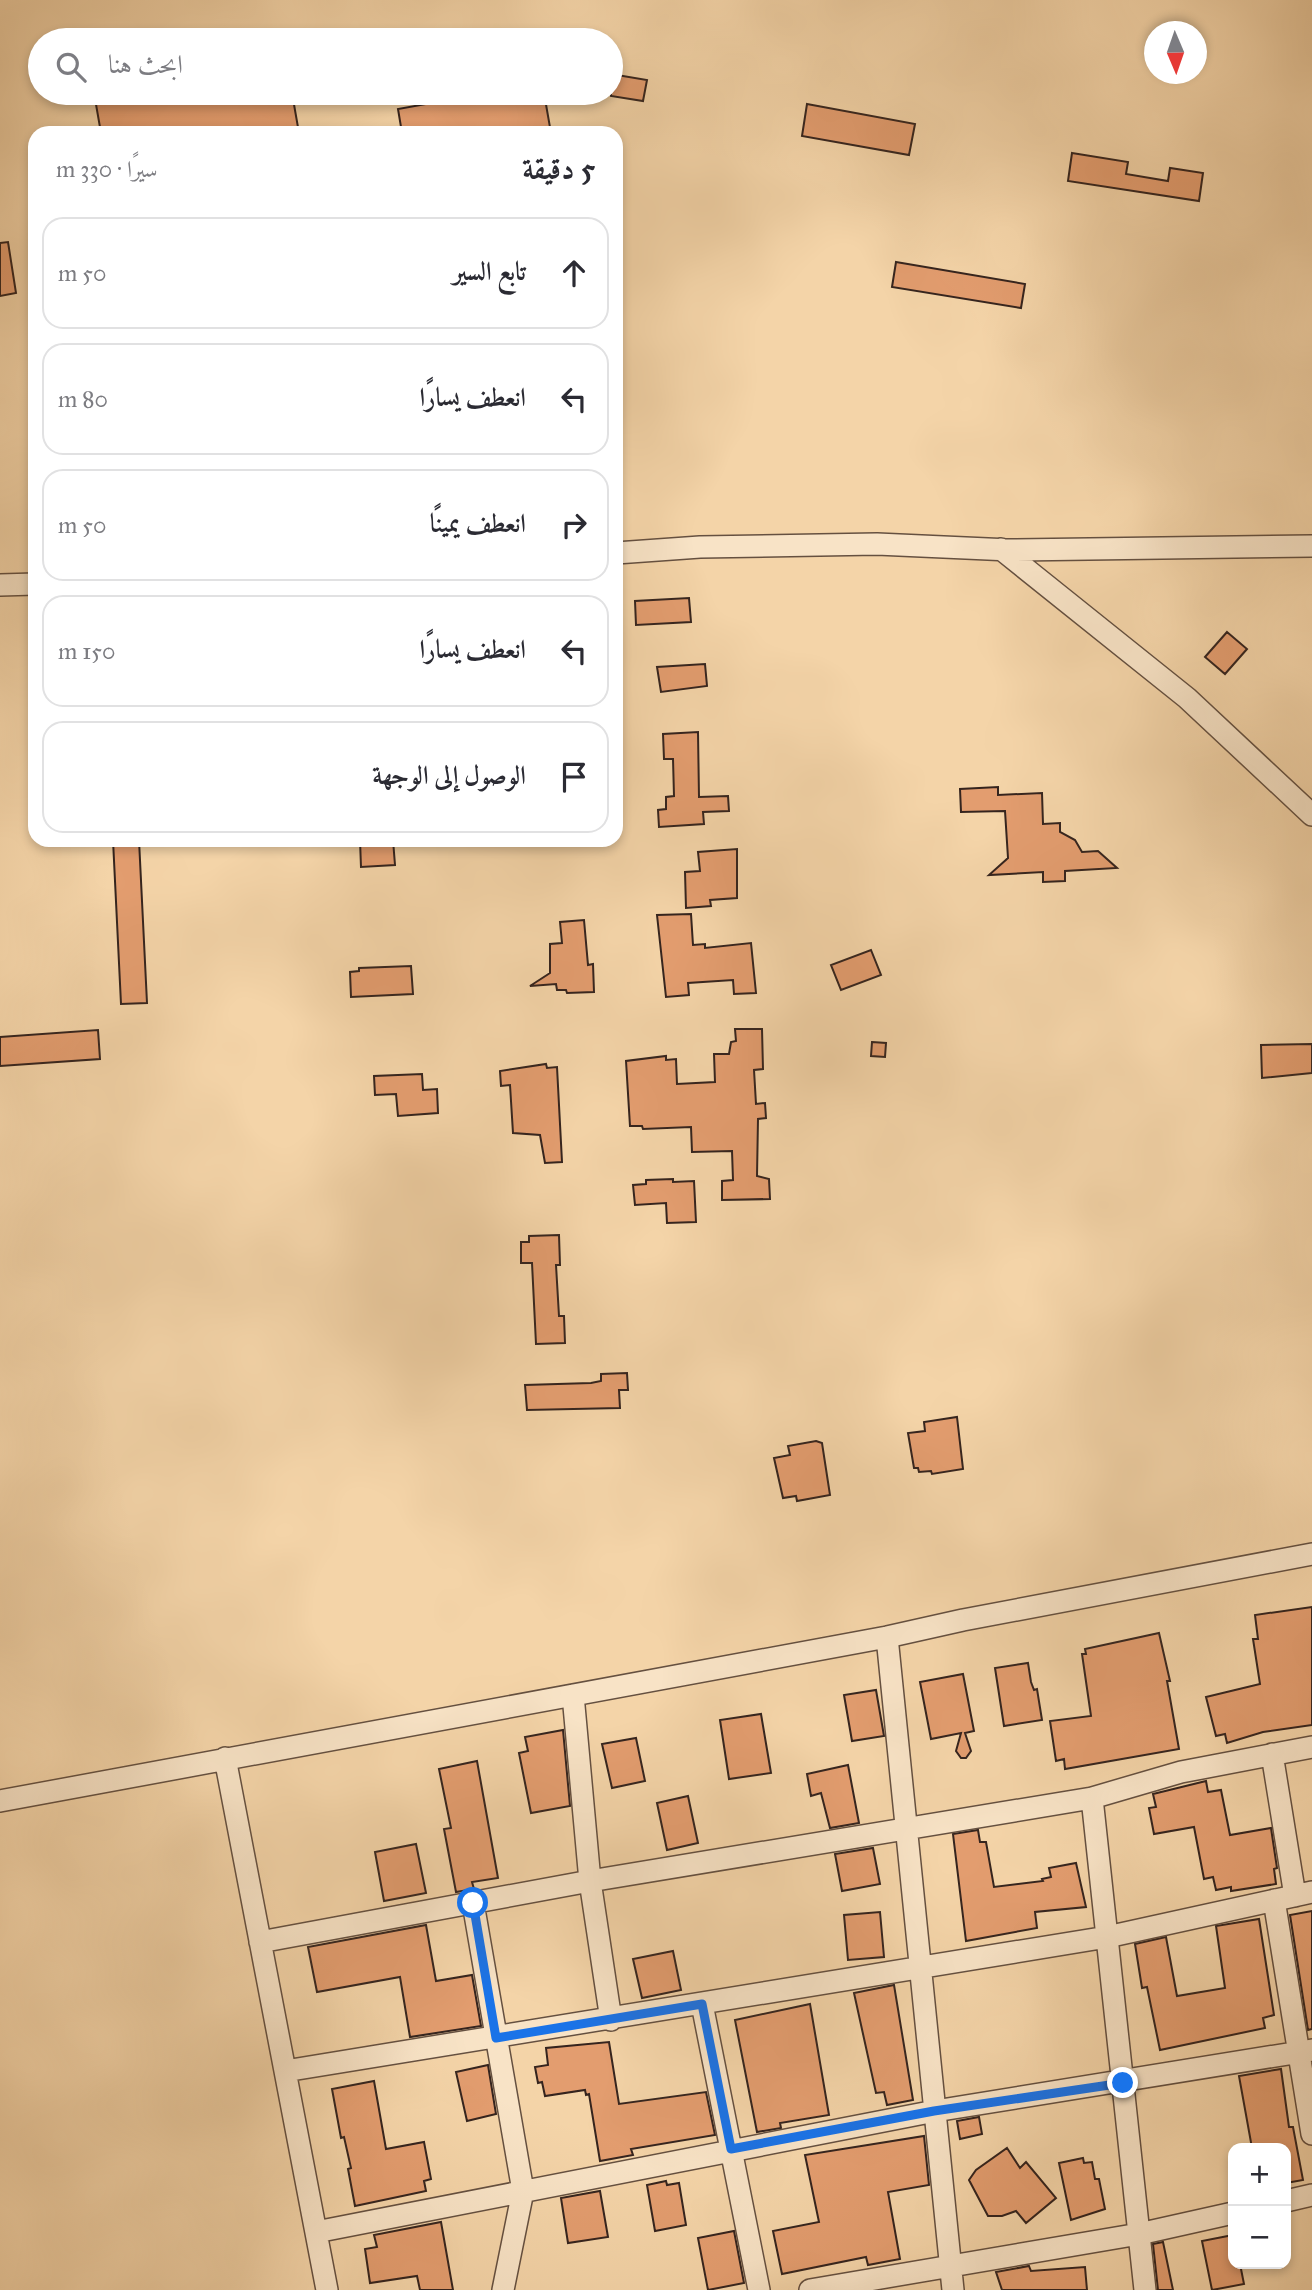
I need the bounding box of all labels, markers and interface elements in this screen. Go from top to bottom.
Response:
north arrow [1144,21,1207,84]
search box [28,28,623,105]
icon: search [52,48,90,86]
text: ابحث هنا [108,48,183,80]
text: 5 دقيقة [522,151,595,187]
text: سيرًا · 330 m [56,155,158,183]
icon: ahead [555,254,593,292]
text: تابع السير [453,255,526,287]
text: 50 m [58,259,106,287]
icon: left [555,380,593,418]
text: انعطف يسارًا [419,381,526,413]
text: 80 m [58,385,108,413]
icon: right [555,506,593,544]
text: انعطف يمينًا [430,507,526,539]
text: 50 m [58,511,106,539]
icon: left [555,632,593,670]
text: انعطف يسارًا [419,633,526,665]
text: 150 m [58,637,115,665]
icon: arrive [555,758,593,796]
text: الوصول إلى الوجهة [372,759,526,791]
route start [457,1887,488,1918]
route end [1107,2067,1138,2098]
map controls [1228,2143,1291,2269]
button: + [1228,2143,1291,2206]
button: − [1228,2206,1291,2269]

